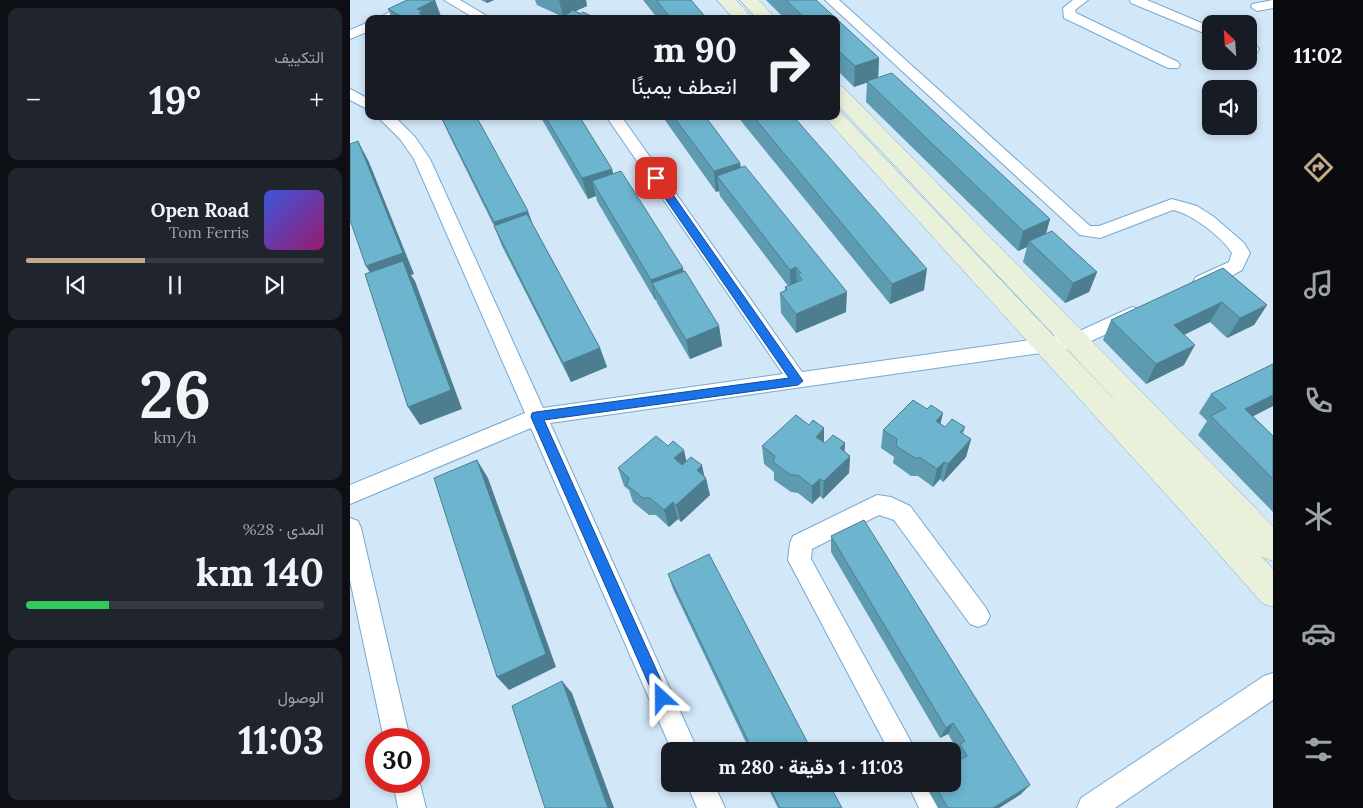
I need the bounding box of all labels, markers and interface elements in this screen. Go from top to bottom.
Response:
north arrow [1202,15,1258,70]
map controls [1202,15,1257,135]
text: 90 m [653,27,737,72]
icon: right [755,35,820,100]
text: 11:02 [1293,41,1343,69]
text: التكييف [274,47,324,67]
text: انعطف يمينًا [631,72,737,100]
text: 19° [149,76,201,124]
button: sound [1202,80,1257,135]
text: − [26,82,41,118]
text: + [309,82,324,118]
icon: directions [1301,150,1336,185]
pin [635,157,677,199]
icon: arrive [642,164,670,192]
text: Open Road [151,198,249,222]
text: Tom Ferris [169,222,249,242]
icon: music [1301,267,1336,302]
icon: previous [62,271,90,299]
icon: pause [161,271,189,299]
icon: next [260,271,288,299]
text: 26 [139,353,211,436]
icon: phone [1301,383,1336,418]
text: km/h [153,427,197,447]
icon: climate [1301,499,1336,534]
text: المدى · 28% [243,519,324,539]
text: 140 km [196,548,324,596]
icon: car [1301,616,1336,651]
position arrow [635,671,687,723]
text: الوصول [278,687,324,707]
text: 11:03 [238,716,324,764]
speed limit sign: 30 [365,728,430,793]
icon: filters [1301,732,1336,767]
text: 11:03 · 1 دقيقة · 280 m [719,755,903,779]

